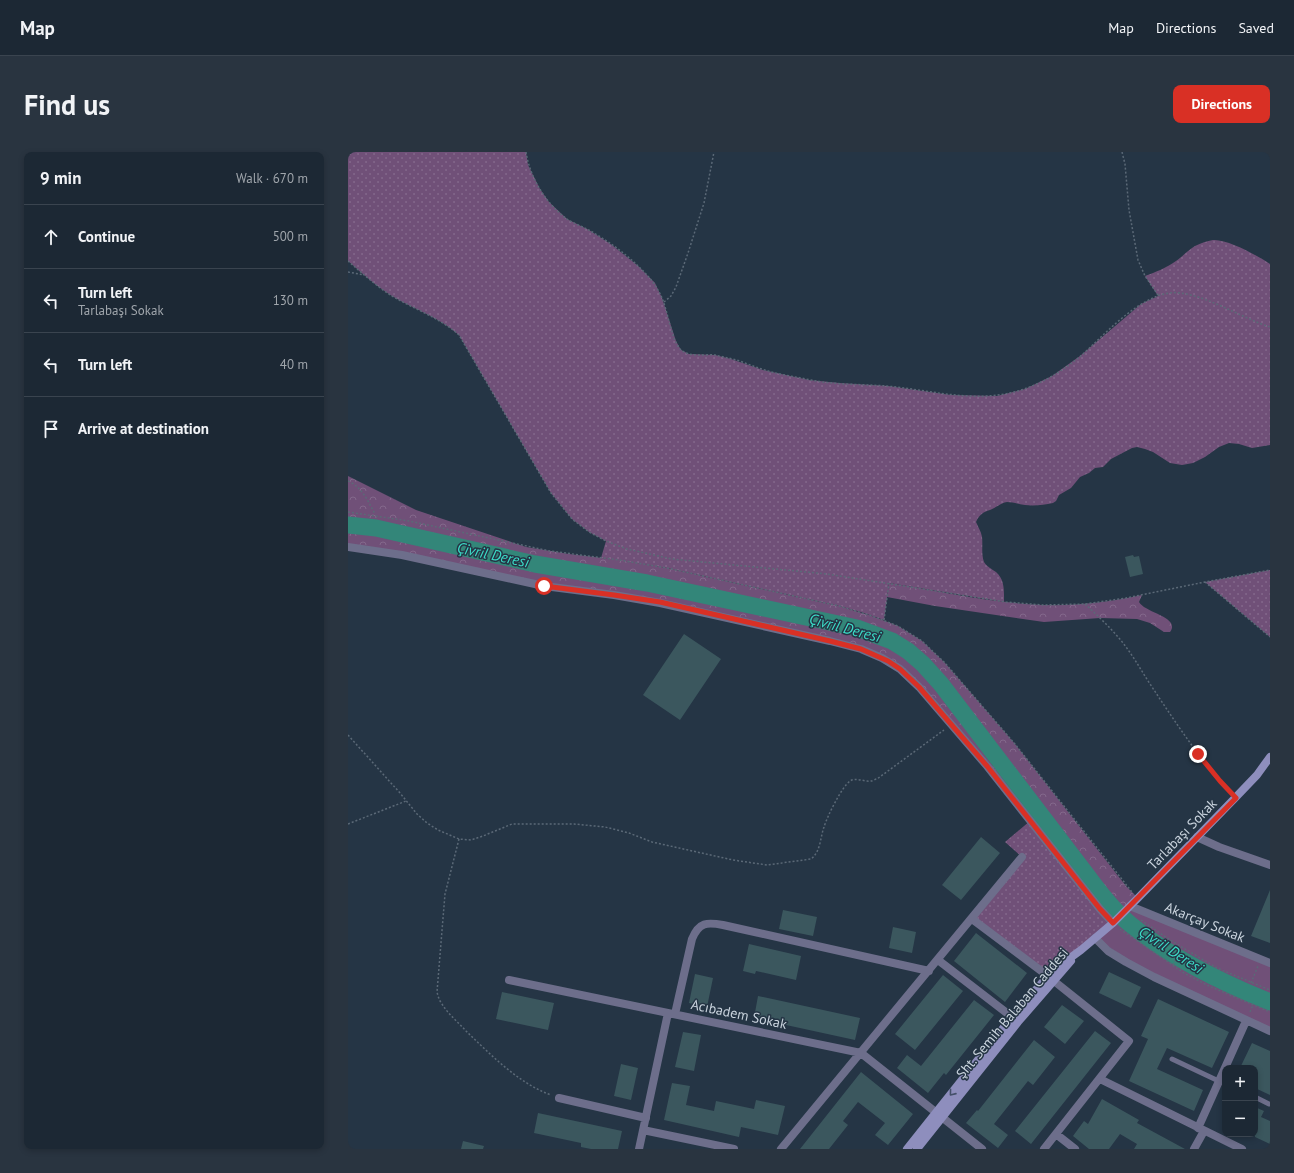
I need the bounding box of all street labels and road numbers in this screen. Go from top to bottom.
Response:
street label: Tarlabaşı Sokak [1143,794,1221,873]
street label: Akarçay Sokak [1162,898,1248,946]
street label: Şht. Semih Balaban Caddesi [952,944,1072,1082]
street label: Acıbadem Sokak [689,995,789,1033]

